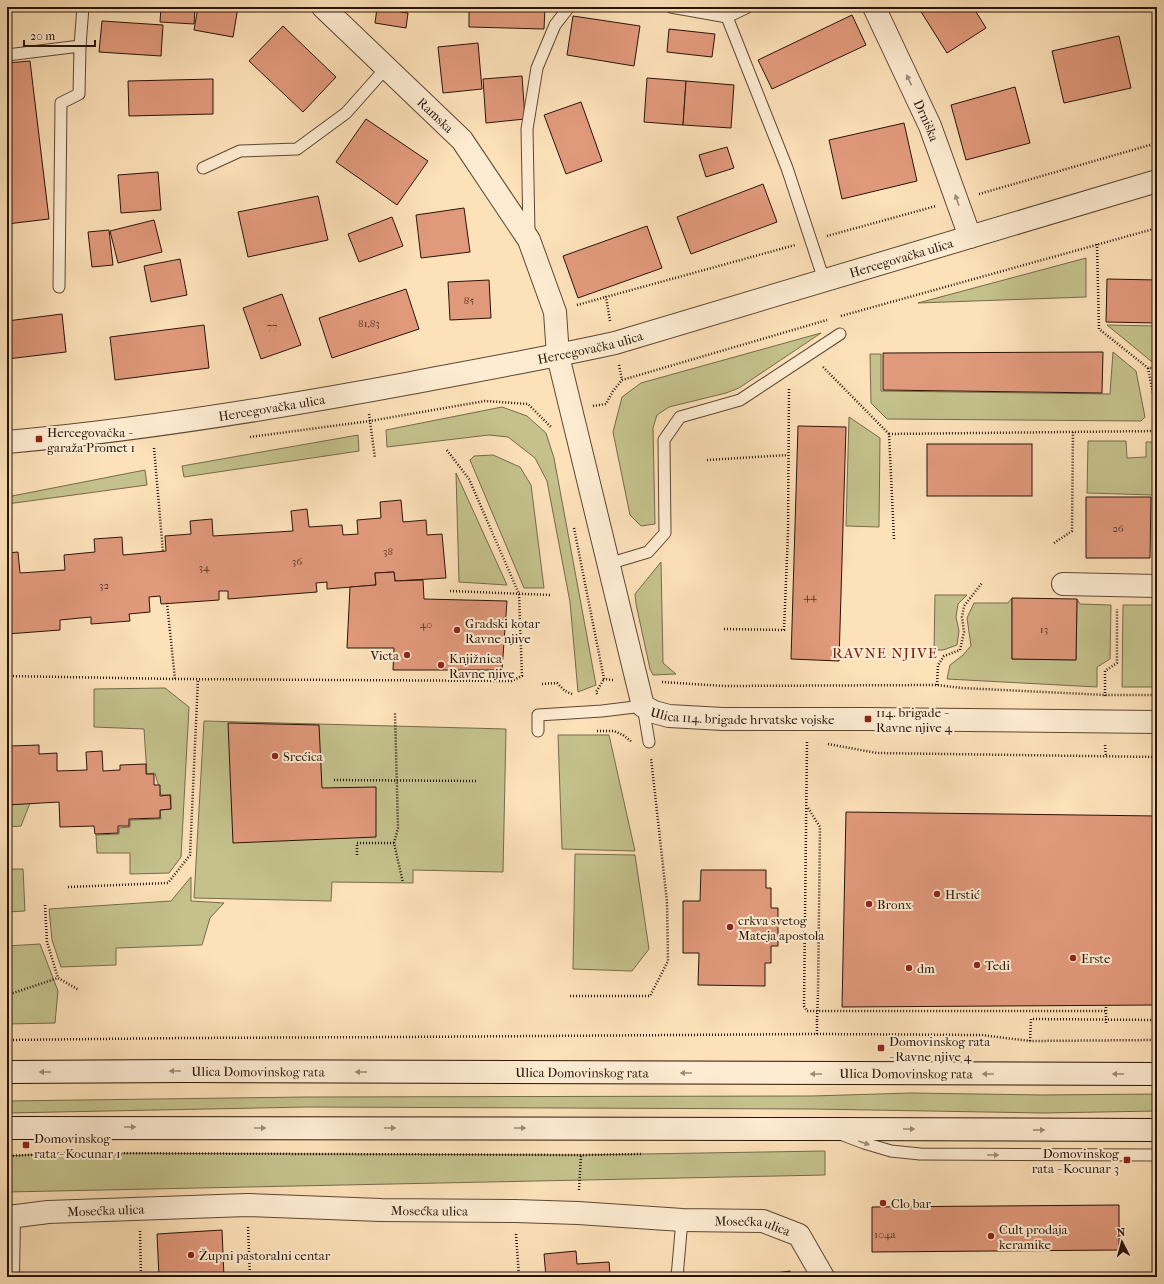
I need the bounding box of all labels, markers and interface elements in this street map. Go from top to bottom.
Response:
scale bar [24,22,95,48]
text: 20 m [30,29,55,43]
one-way arrow [906,74,912,85]
street label: Ramska [415,94,457,136]
street label: Drniška [911,97,943,144]
one-way arrow [953,194,959,206]
street label: Hercegovačka ulica [847,235,956,280]
house number: 85 [464,294,474,307]
house number: 81,83 [358,317,380,330]
house number: 77 [267,320,277,333]
street label: Hercegovačka ulica [536,327,645,366]
street label: Hercegovačka ulica [217,391,327,423]
place label: Hercegovačka - garaža Promet 1 [47,425,135,455]
marker: Hercegovačka - garaža Promet 1 [34,434,44,444]
house number: 26 [1112,522,1124,535]
house number: 38 [383,545,393,558]
house number: 36 [292,555,302,568]
house number: 34 [198,561,210,574]
house number: 32 [99,579,109,592]
house number: 44 [803,590,817,603]
place label: Gradski kotar Ravne njive [465,616,541,646]
house number: 40 [420,618,432,631]
house number: 13 [1040,623,1048,636]
marker: Gradski kotar Ravne njive [452,625,462,635]
district label: RAVNE NJIVE [832,644,938,662]
place label: Victa [369,648,400,663]
marker: Victa [402,650,412,660]
place label: Knjižnica Ravne njive [449,651,515,681]
marker: Knjižnica Ravne njive [436,660,446,670]
street label: Ulica 114. brigade hrvatske vojske [649,704,835,727]
place label: 114. brigade - Ravne njive 4 [876,705,953,735]
marker: 114. brigade - Ravne njive 4 [863,714,873,724]
place label: Srećica [283,749,324,764]
marker: Srećica [270,751,280,761]
place label: Hrstić [945,887,980,902]
marker: Hrstić [932,889,942,899]
place label: Bronx [877,897,912,912]
marker: Bronx [864,899,874,909]
place label: crkva svetog Mateja apostola [738,913,825,943]
marker: crkva svetog Mateja apostola [725,922,735,932]
place label: Erste [1081,951,1111,966]
marker: Erste [1068,953,1078,963]
place label: Tedi [985,958,1010,973]
marker: Tedi [972,960,982,970]
place label: dm [917,961,935,976]
marker: dm [904,963,914,973]
place label: Domovinskog rata - Ravne njive 4 [889,1034,991,1064]
marker: Domovinskog rata - Ravne njive 4 [876,1043,886,1053]
street label: Ulica Domovinskog rata [191,1064,326,1079]
street label: Ulica Domovinskog rata [515,1065,650,1080]
street label: Ulica Domovinskog rata [839,1066,974,1081]
one-way arrow [168,1068,181,1074]
one-way arrow [38,1069,51,1075]
one-way arrow [354,1069,367,1075]
one-way arrow [679,1070,692,1076]
one-way arrow [809,1071,822,1077]
one-way arrow [981,1071,994,1077]
one-way arrow [1111,1071,1124,1077]
one-way arrow [124,1124,137,1130]
one-way arrow [254,1125,267,1131]
one-way arrow [384,1125,397,1131]
one-way arrow [514,1125,527,1131]
one-way arrow [903,1126,916,1132]
one-way arrow [1033,1127,1046,1133]
place label: Domovinskog rata - Kocunar 1 [34,1131,121,1161]
marker: Domovinskog rata - Kocunar 1 [21,1140,31,1150]
one-way arrow [859,1140,871,1146]
place label: Domovinskog rata - Kocunar 3 [1032,1146,1120,1176]
one-way arrow [987,1152,1000,1158]
marker: Domovinskog rata - Kocunar 3 [1122,1155,1132,1165]
place label: Clo bar [891,1196,931,1211]
marker: Clo bar [878,1198,888,1208]
street label: Mosećka ulica [67,1201,145,1219]
street label: Mosećka ulica [391,1203,469,1218]
street label: Mosećka ulica [714,1213,793,1239]
place label: Cult prodaja keramike [999,1222,1068,1252]
north arrow [1102,1222,1142,1262]
text: N [1116,1226,1126,1239]
house number: 104a [874,1228,897,1241]
marker: Cult prodaja keramike [986,1231,996,1241]
place label: Župni pastoralni centar [199,1248,331,1263]
marker: Župni pastoralni centar [186,1250,196,1260]

